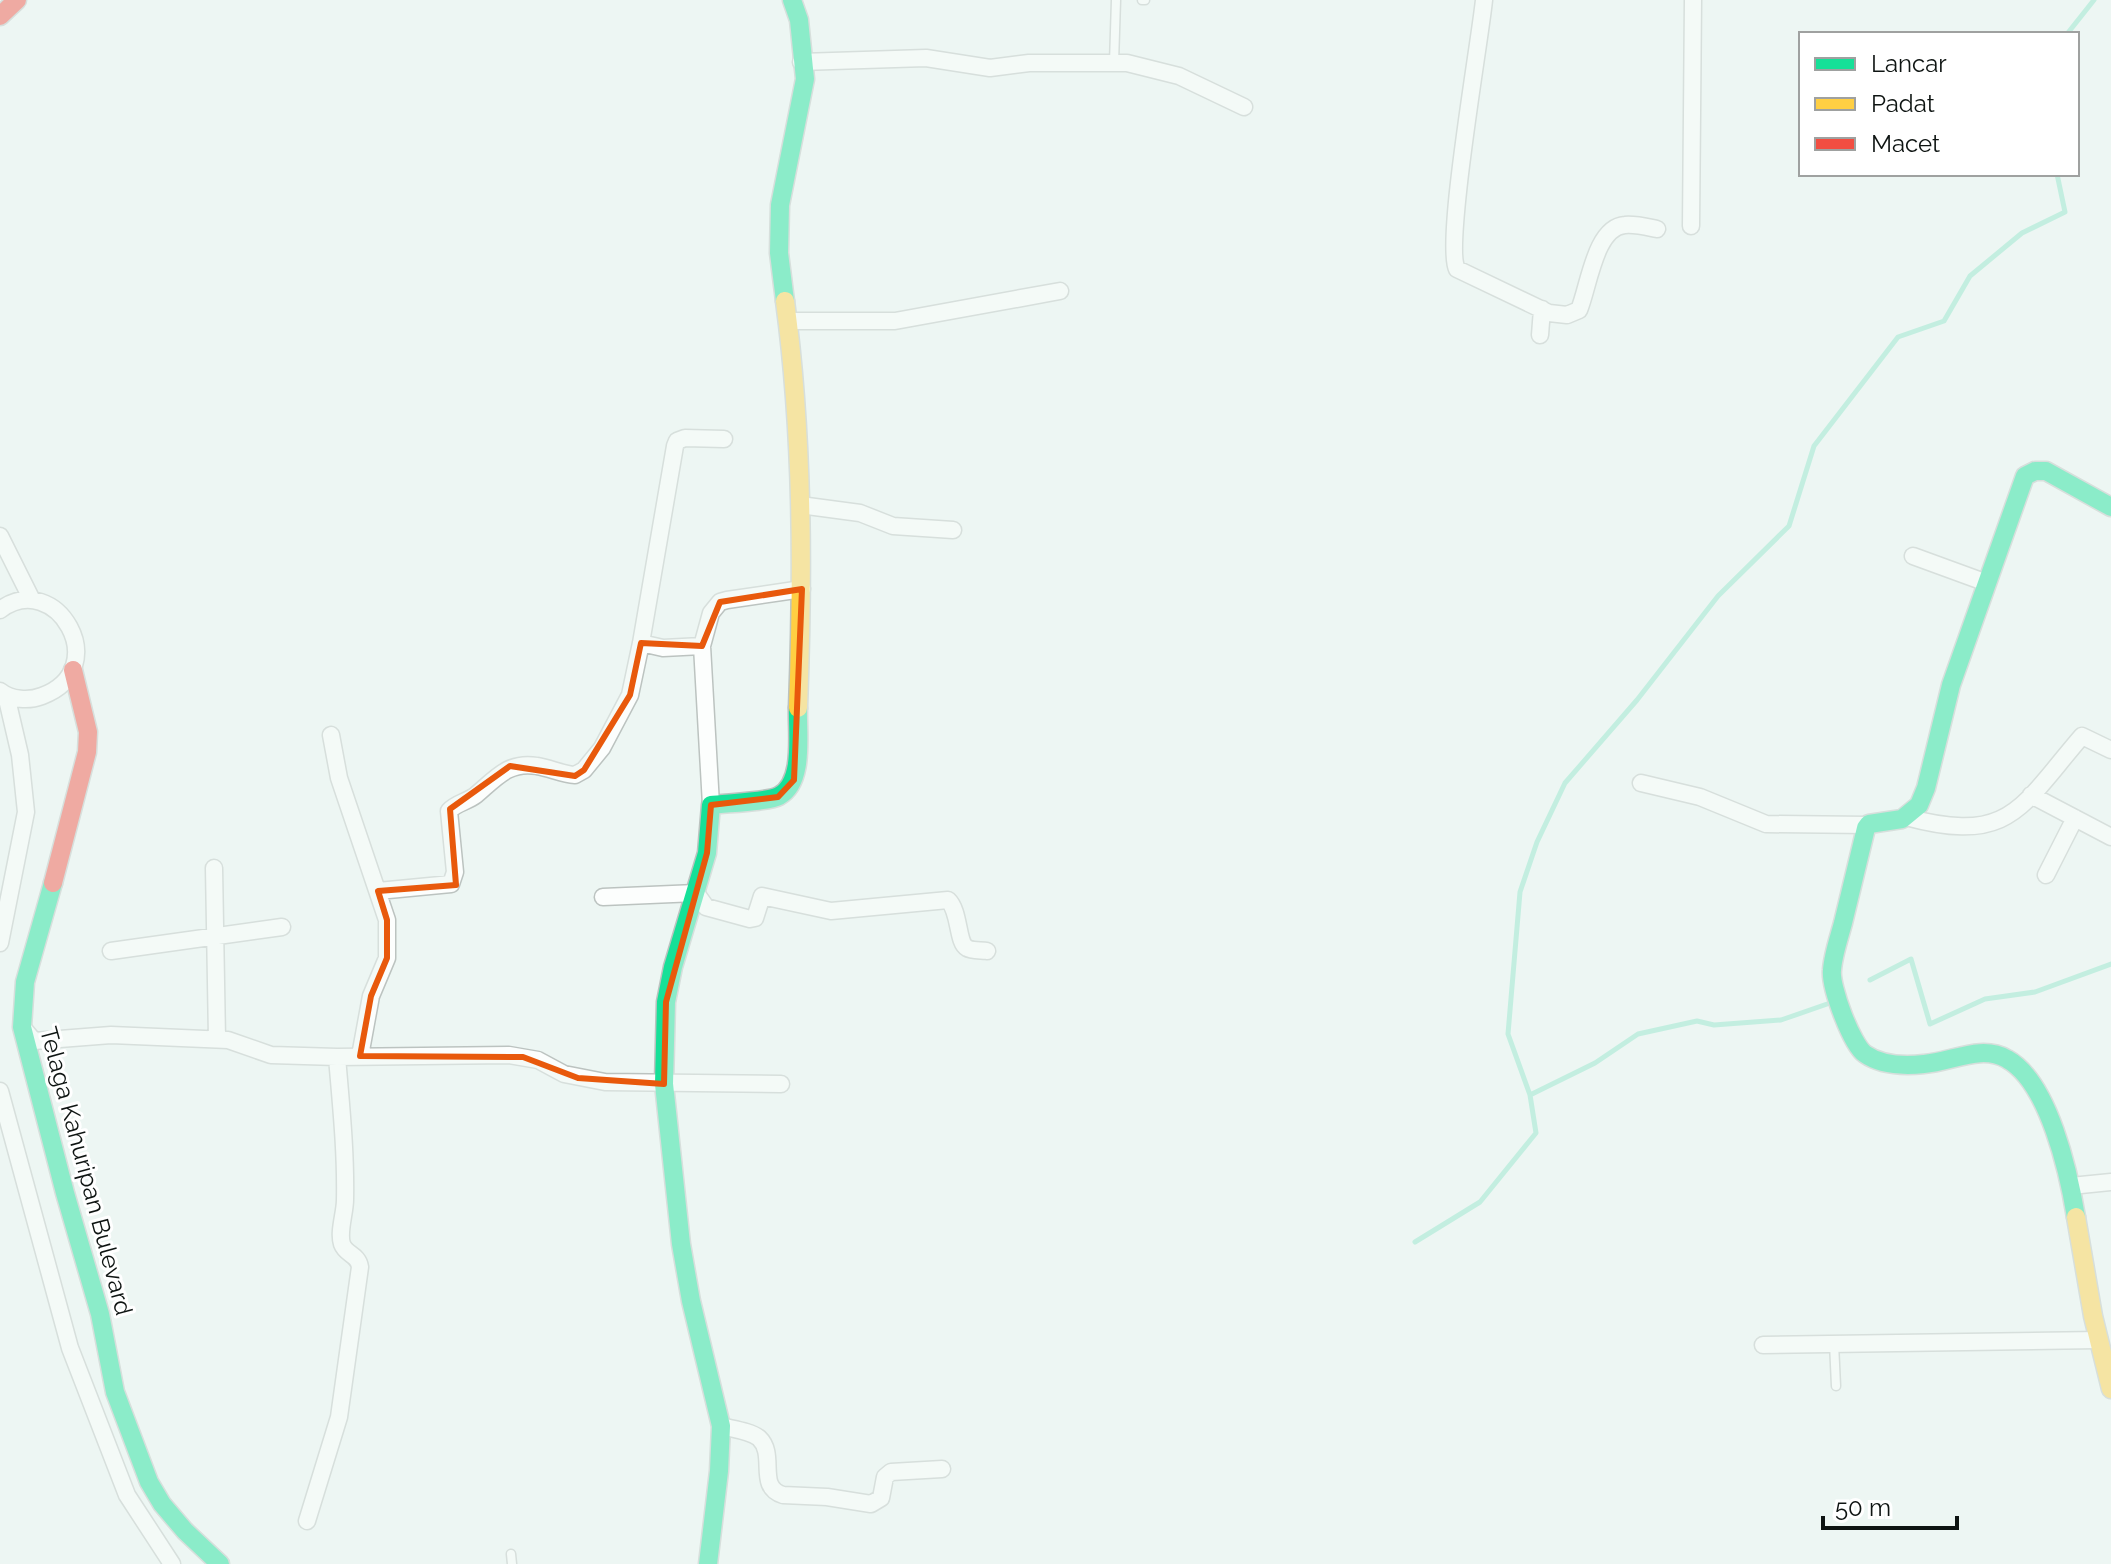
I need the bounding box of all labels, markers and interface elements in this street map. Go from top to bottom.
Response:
legend [1799,32,2079,176]
text: Lancar [1871,49,1947,78]
text: Padat [1871,89,1935,118]
text: Macet [1871,129,1940,158]
street label: Telaga Kahuripan Bulevard [34,1024,139,1318]
scale bar [1823,1480,1957,1530]
text: 50 m [1835,1493,1891,1522]

